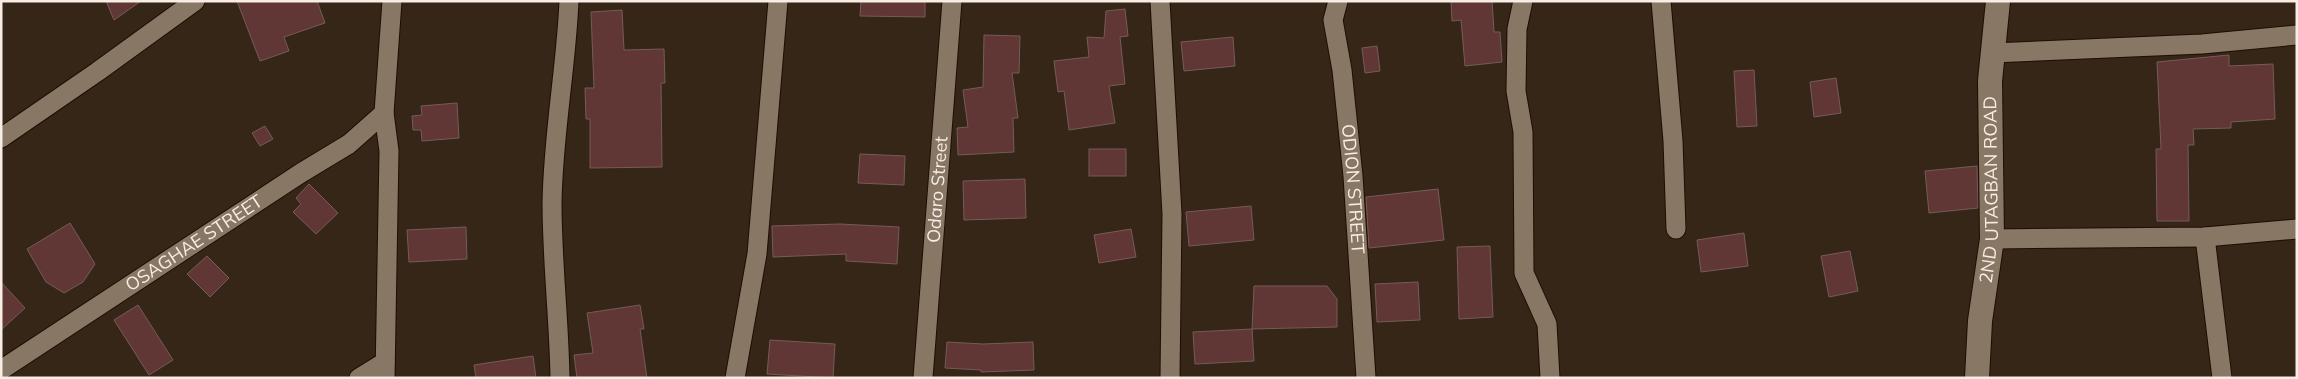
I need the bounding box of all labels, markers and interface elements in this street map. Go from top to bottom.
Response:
street label: 2ND UTAGBAN ROAD [1974,96,2003,285]
street label: ODION STREET [1337,123,1370,255]
street label: Odaro Street [921,135,953,244]
street label: OSAGHAE STREET [121,189,267,296]

